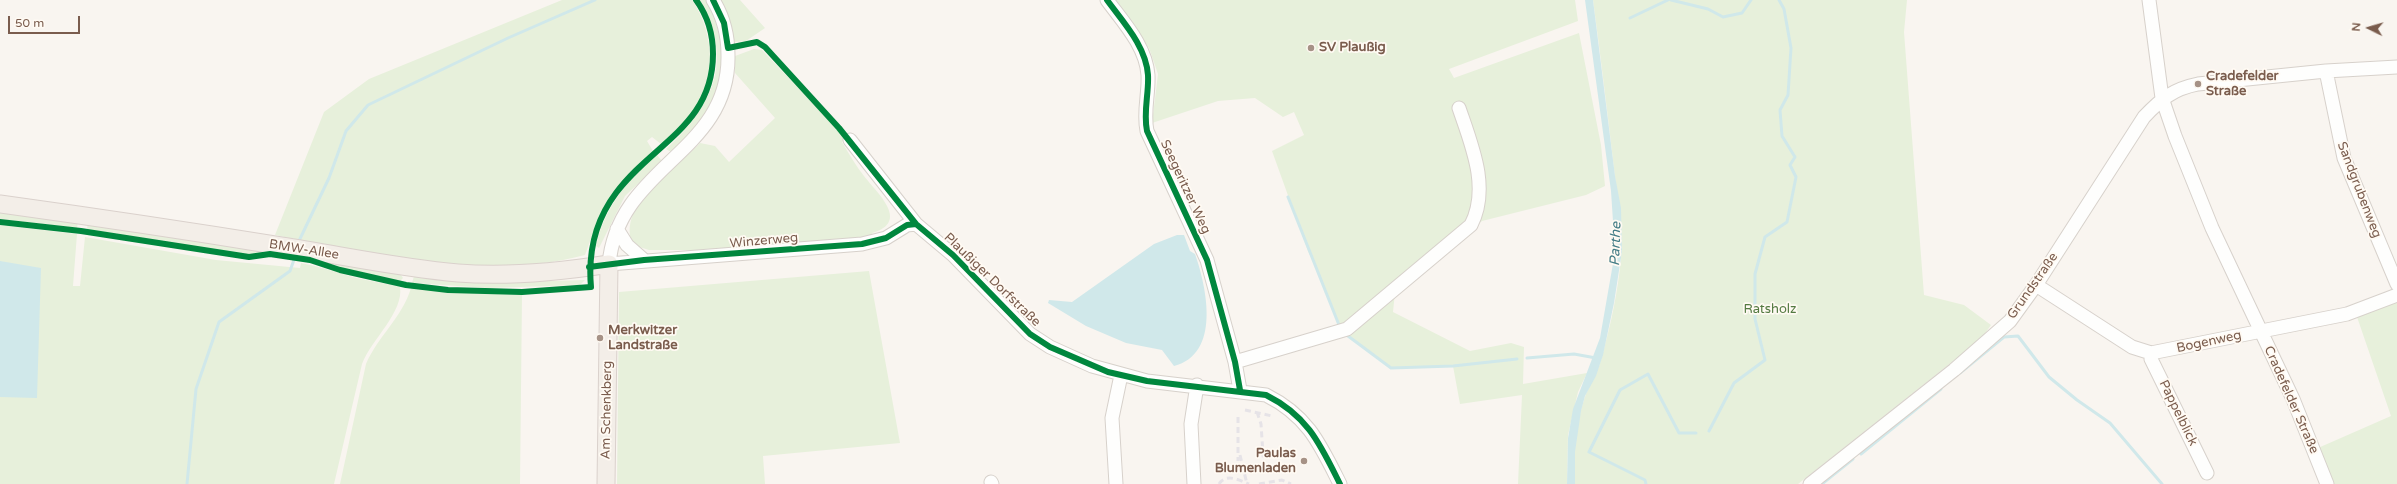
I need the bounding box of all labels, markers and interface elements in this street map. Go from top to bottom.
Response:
scale bar [10,8,82,34]
north arrow [2349,8,2389,48]
text: 50 m [15,16,44,30]
text: N [2350,22,2363,32]
place label: SV Plaußig [1319,40,1386,56]
marker: SV Plaußig [1306,43,1316,53]
place label: Cradefelder Straße [2206,69,2279,100]
marker: Cradefelder Straße [2193,79,2203,89]
street label: Seegeritzer Weg [1156,138,1214,236]
street label: Sandgrubenweg [2334,140,2384,240]
water label: Parthe [1607,222,1625,266]
street label: Winzerweg [729,230,799,252]
street label: Plaußiger Dorfstraße [940,230,1044,330]
street label: BMW-Allee [268,237,340,263]
street label: Grundstraße [2004,250,2062,322]
park label: Ratsholz [1743,302,1797,318]
place label: Merkwitzer Landstraße [608,323,678,354]
street label: Bogenweg [2175,328,2243,356]
marker: Merkwitzer Landstraße [595,333,605,343]
street label: Cradefelder Straße [2260,344,2322,456]
street label: Am Schenkberg [598,361,616,459]
street label: Pappelblick [2155,377,2201,449]
place label: Paulas Blumenladen [1215,446,1296,477]
marker: Paulas Blumenladen [1299,456,1309,466]

